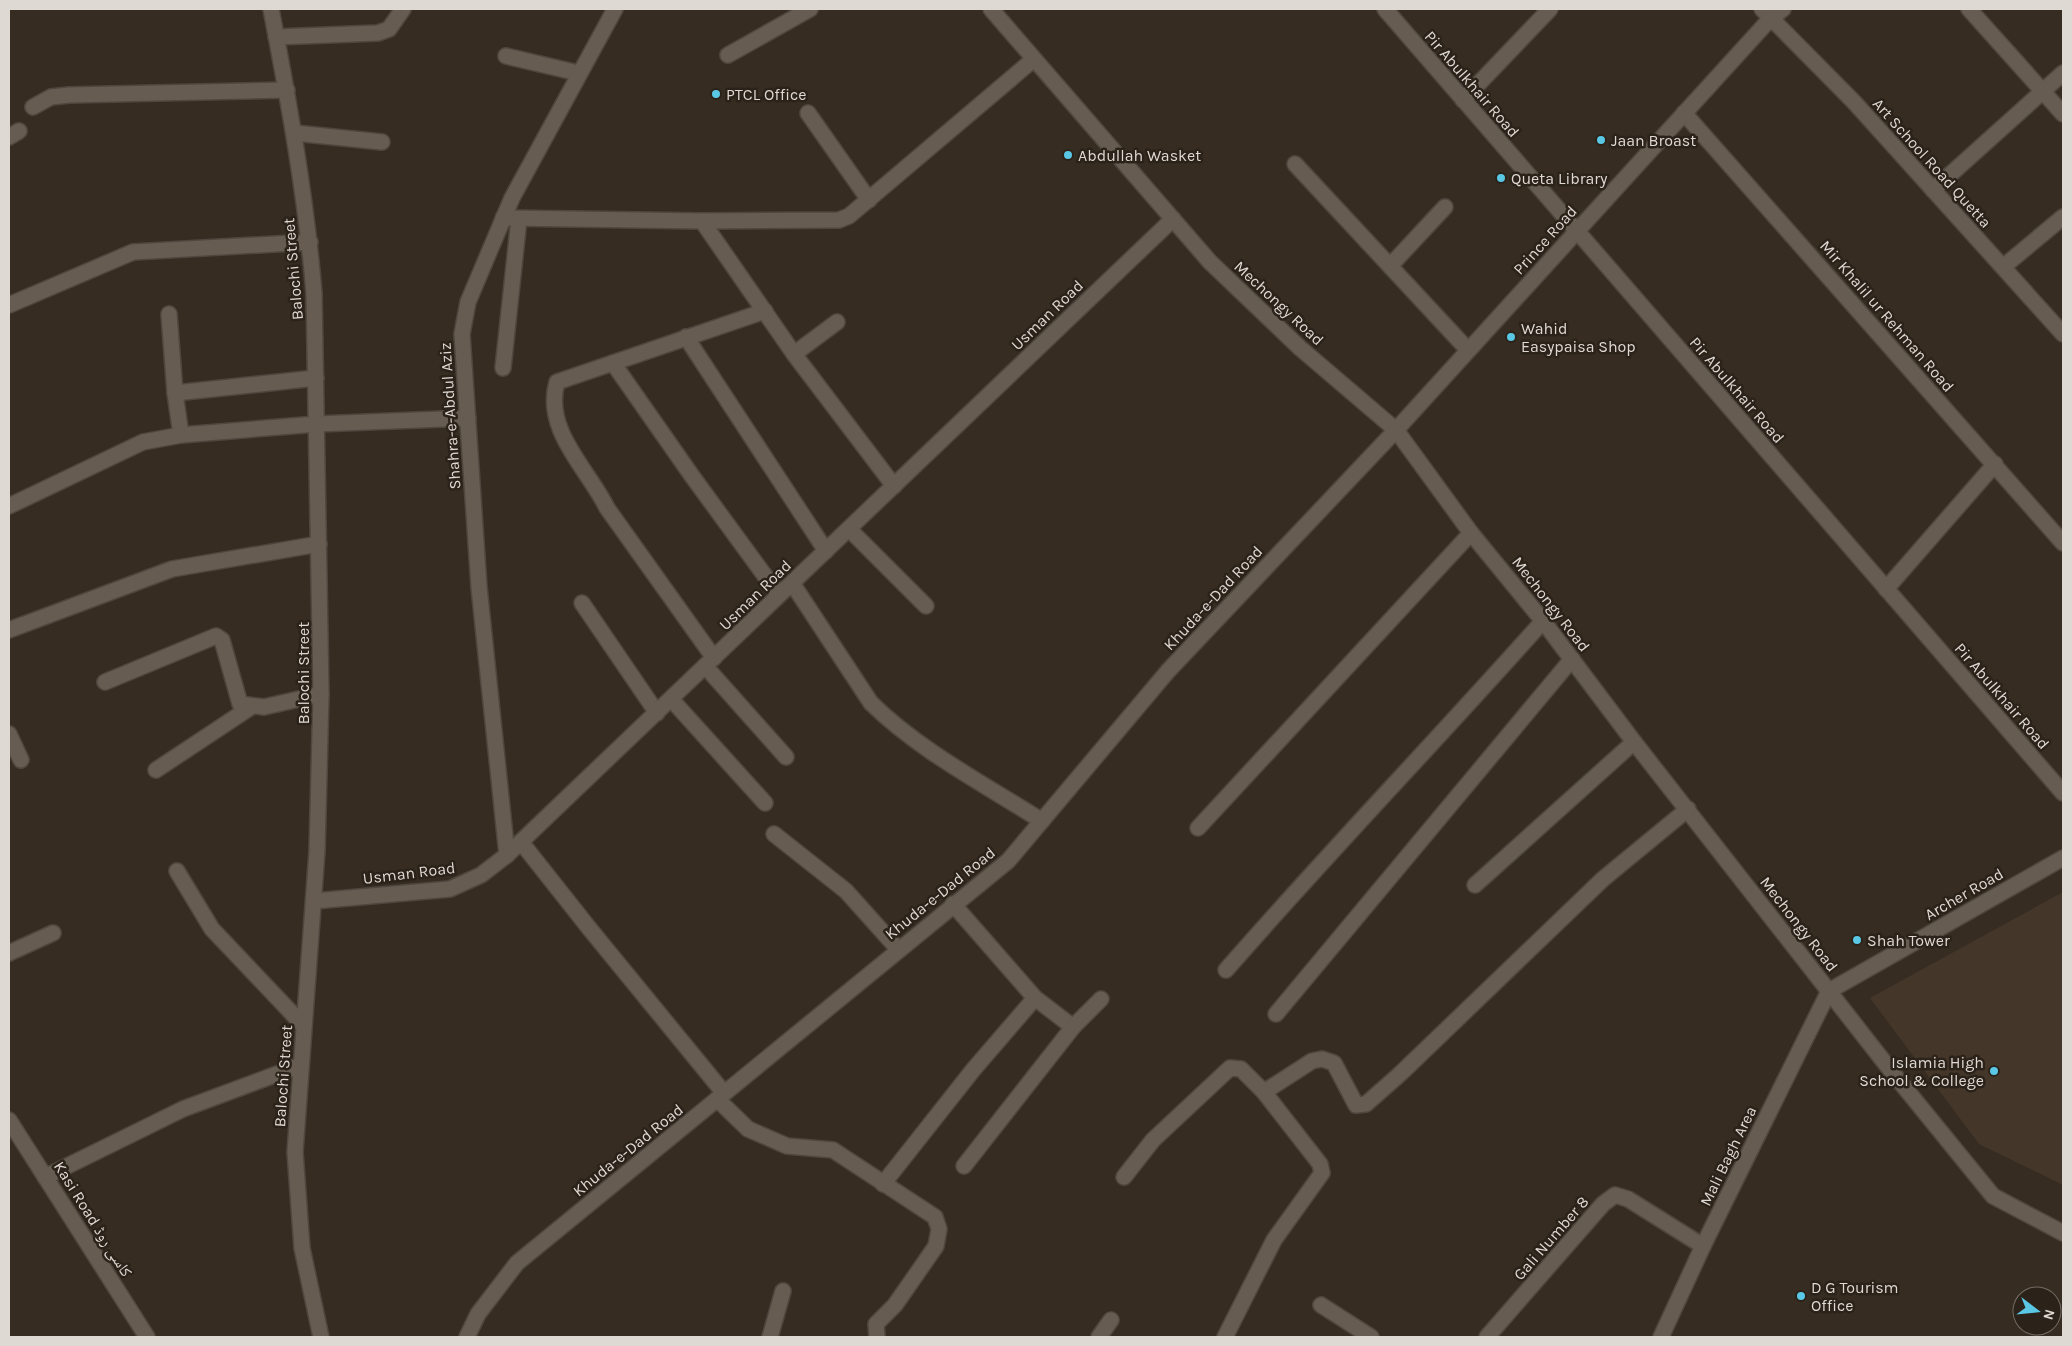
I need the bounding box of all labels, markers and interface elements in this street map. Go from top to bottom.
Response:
street label: Pir Abulkhair Road [1421,27,1523,141]
place label: PTCL Office [726,85,807,104]
marker: PTCL Office [710,88,722,100]
street label: Art School Road Quetta [1869,94,1995,232]
place label: Jaan Broast [1611,131,1696,150]
marker: Jaan Broast [1595,134,1607,146]
place label: Abdullah Wasket [1078,146,1201,165]
marker: Abdullah Wasket [1062,149,1074,161]
place label: Queta Library [1511,169,1608,188]
marker: Queta Library [1495,172,1507,184]
street label: Prince Road [1509,202,1581,278]
street label: Balochi Street [279,217,307,321]
street label: Mir Khalil ur Rehman Road [1816,236,1958,396]
street label: Mechongy Road [1230,257,1328,349]
street label: Usman Road [1007,276,1087,354]
place label: Wahid Easypaisa Shop [1521,319,1636,356]
marker: Wahid Easypaisa Shop [1505,331,1517,343]
street label: Pir Abulkhair Road [1686,333,1788,447]
street label: Shahra-e-Abdul Aziz [435,342,465,490]
street label: Khuda-e-Dad Road [1160,542,1266,654]
street label: Mechongy Road [1508,553,1594,655]
street label: Usman Road [715,556,795,634]
street label: Balochi Street [294,622,313,724]
street label: Pir Abulkhair Road [1951,639,2053,753]
street label: Khuda-e-Dad Road [881,843,999,943]
street label: Usman Road [362,858,456,888]
street label: Archer Road [1921,864,2007,924]
street label: Mechongy Road [1756,873,1842,975]
place label: Shah Tower [1867,931,1950,950]
marker: Shah Tower [1851,934,1863,946]
street label: Balochi Street [270,1024,296,1128]
place label: Islamia High School & College [1859,1053,1984,1090]
marker: Islamia High School & College [1988,1065,2000,1077]
street label: Khuda-e-Dad Road [569,1100,687,1200]
street label: Mali Bagh Area [1696,1103,1760,1209]
street label: Kasi Road کاسی روڈ [49,1158,136,1281]
street label: Gali Number 8 [1509,1192,1593,1284]
place label: D G Tourism Office [1811,1278,1899,1315]
north arrow [2012,1286,2062,1336]
marker: D G Tourism Office [1795,1290,1807,1302]
text: N [2039,1307,2059,1322]

